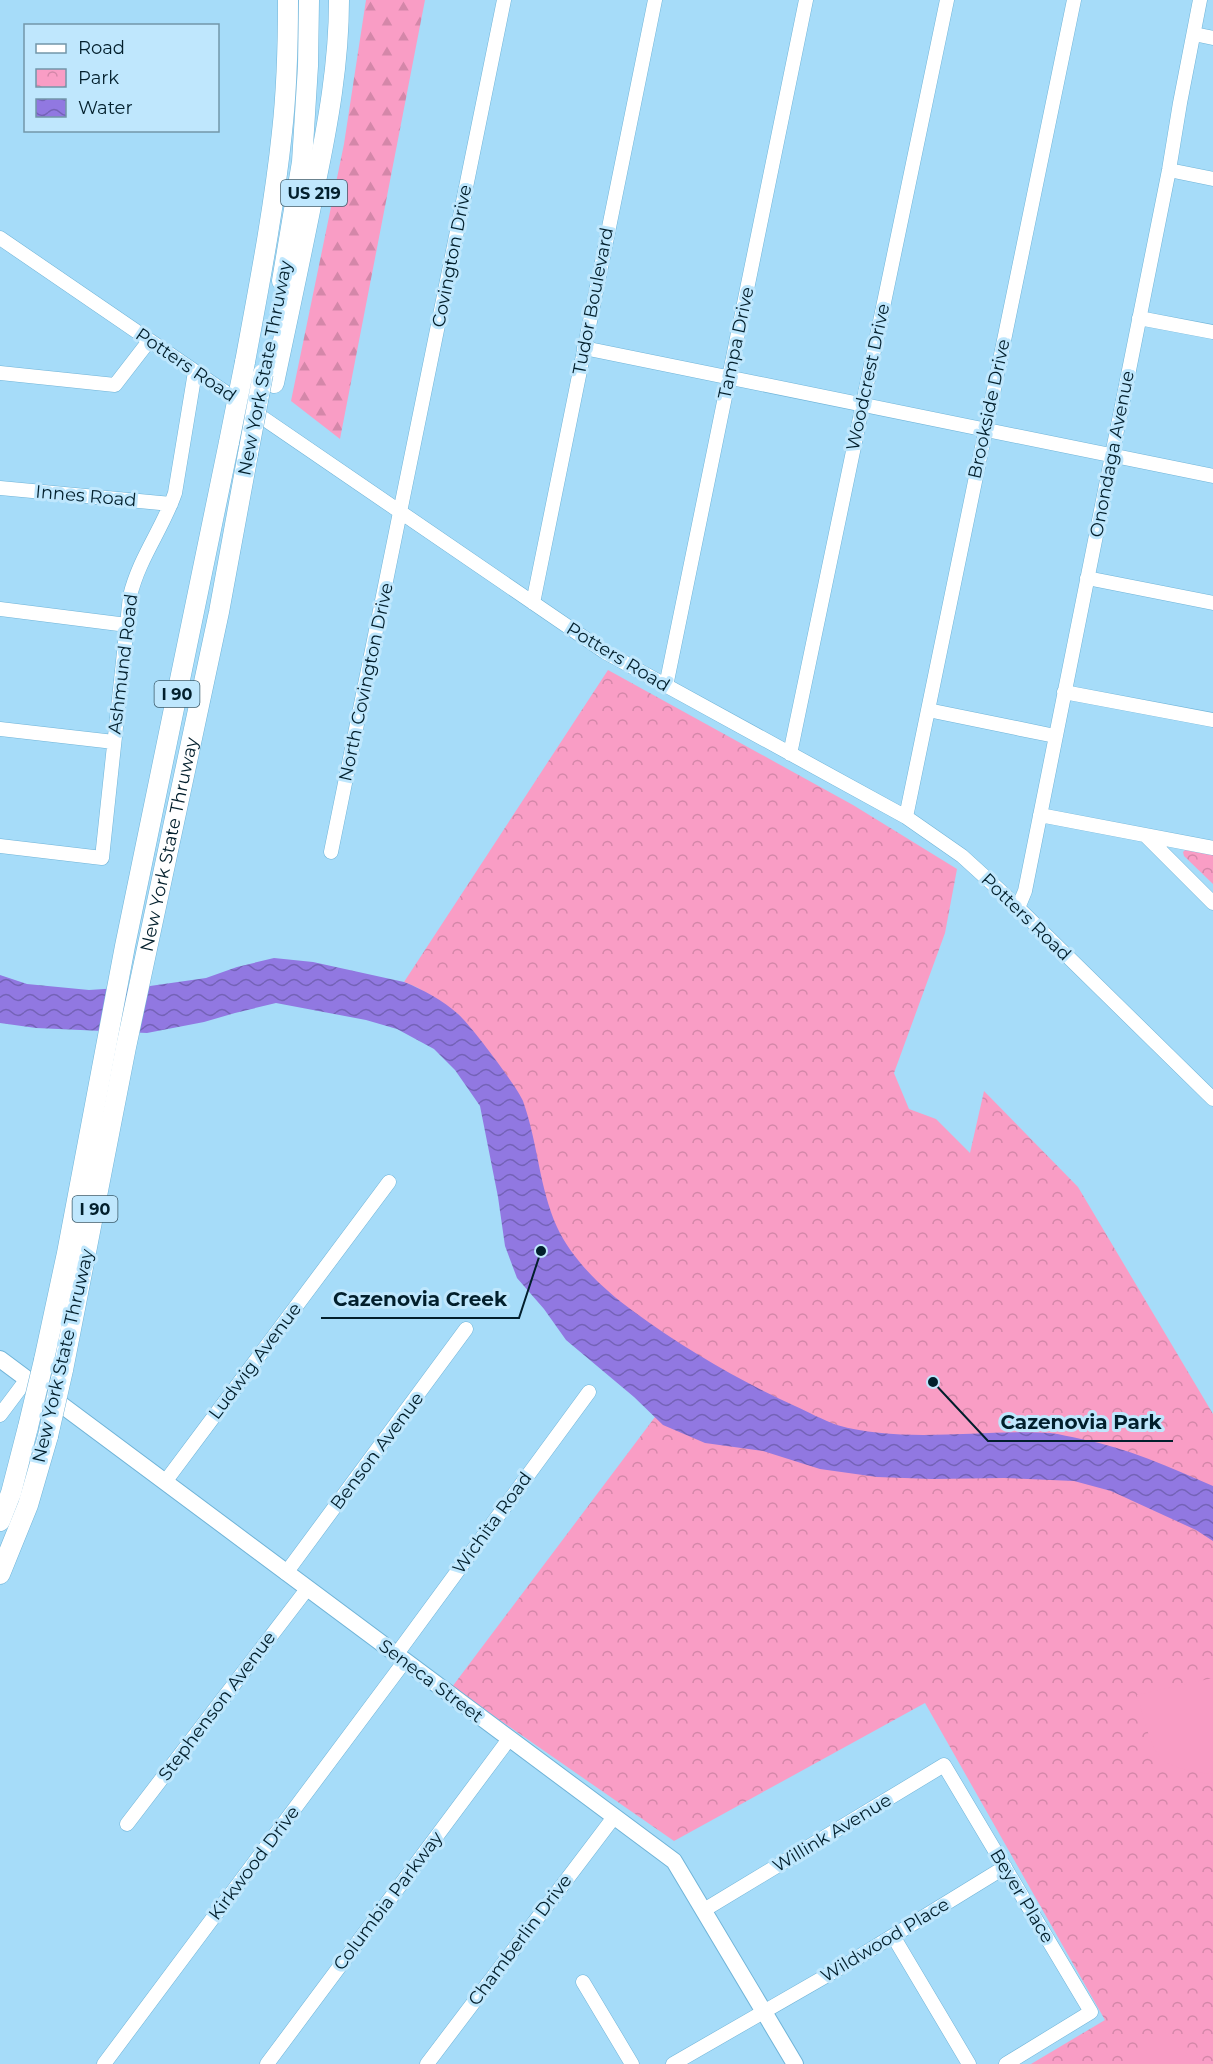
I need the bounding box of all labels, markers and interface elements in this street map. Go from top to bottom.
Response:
legend [24,24,219,132]
text: Road [78,37,125,59]
text: Park [78,67,119,89]
text: Water [78,97,133,119]
road number: US 219 [281,180,347,206]
street label: Covington Drive [427,183,477,329]
street label: Tudor Boulevard [568,226,618,376]
street label: New York State Thruway [233,258,297,477]
street label: Tampa Drive [713,285,759,401]
street label: Woodcrest Drive [842,301,894,453]
street label: Potters Road [132,323,240,407]
street label: Brookside Drive [963,337,1015,481]
street label: Onondaga Avenue [1085,369,1139,539]
street label: Innes Road [35,481,137,511]
street label: North Covington Drive [334,581,398,783]
street label: Ashmund Road [103,593,143,735]
street label: Potters Road [562,618,674,696]
road number: I 90 [154,681,200,707]
street label: New York State Thruway [136,735,203,954]
street label: Potters Road [976,869,1076,965]
road number: I 90 [72,1196,118,1222]
street label: New York State Thruway [28,1247,98,1465]
callout: Cazenovia Creek [321,1280,519,1318]
text: Cazenovia Creek [333,1287,508,1311]
street label: Ludwig Avenue [204,1298,306,1424]
street label: Benson Avenue [326,1388,428,1514]
callout: Cazenovia Park [988,1403,1173,1441]
text: Cazenovia Park [1000,1410,1162,1434]
street label: Wichita Road [448,1468,536,1578]
street label: Stephenson Avenue [154,1627,280,1785]
street label: Seneca Street [375,1635,487,1727]
street label: Willink Avenue [769,1789,895,1877]
street label: Kirkwood Drive [204,1802,304,1924]
street label: Columbia Parkway [329,1827,448,1975]
street label: Beyer Place [985,1845,1059,1947]
street label: Chamberlin Drive [464,1870,577,2010]
street label: Wildwood Place [817,1893,953,1987]

